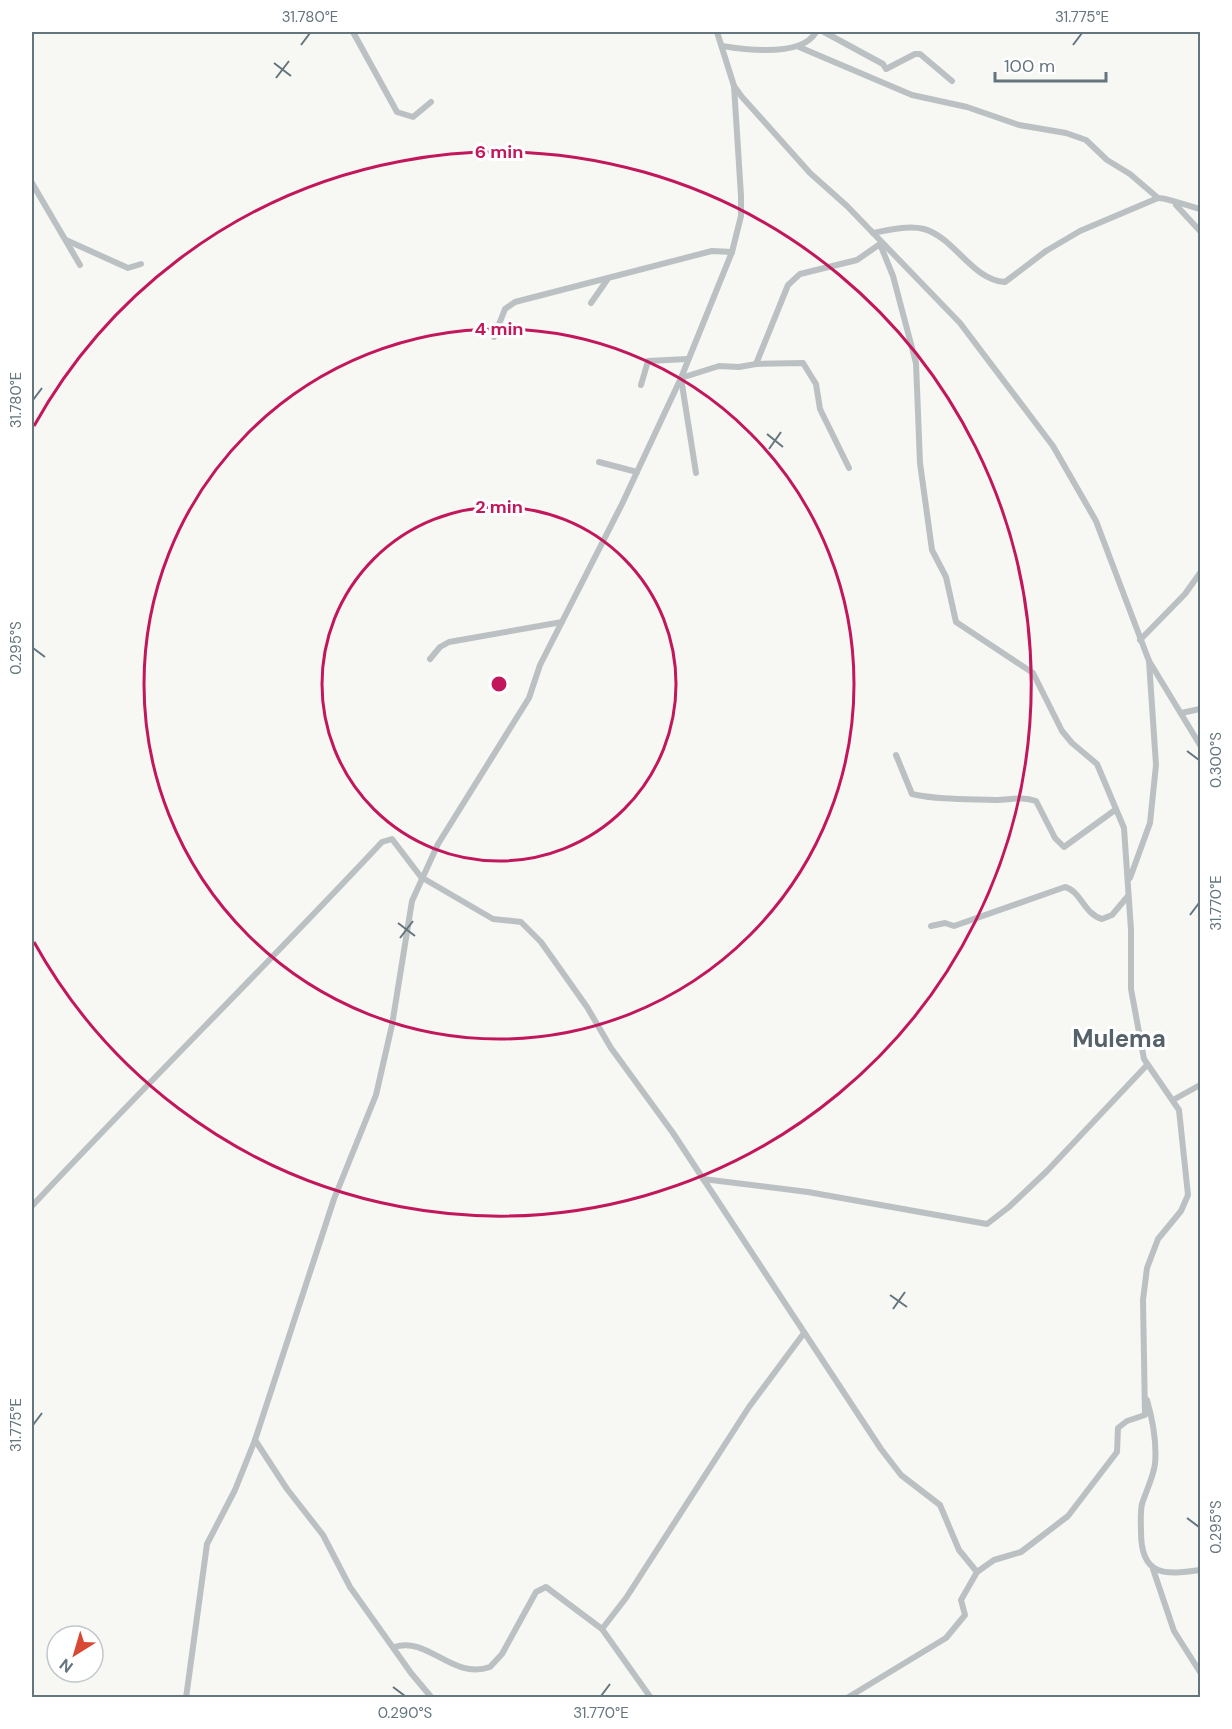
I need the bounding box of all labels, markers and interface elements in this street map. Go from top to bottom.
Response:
text: 31.780°E [282,7,338,27]
text: 31.775°E [1055,7,1109,27]
scale bar [995,45,1106,83]
text: 100 m [1004,54,1055,78]
text: 6 min [475,140,523,164]
text: 4 min [475,317,523,341]
text: 31.780°E [6,372,26,428]
text: 2 min [475,495,523,519]
text: 0.295°S [6,621,26,675]
centre of rings [489,674,509,694]
text: 0.300°S [1206,732,1226,788]
text: 31.770°E [1206,875,1226,931]
district label: Mulema [1072,1023,1166,1054]
text: 31.775°E [6,1398,26,1452]
text: 0.295°S [1206,1500,1226,1554]
north arrow [45,1624,105,1684]
text: N [55,1654,77,1677]
text: 0.290°S [378,1703,433,1723]
text: 31.770°E [573,1703,629,1723]

